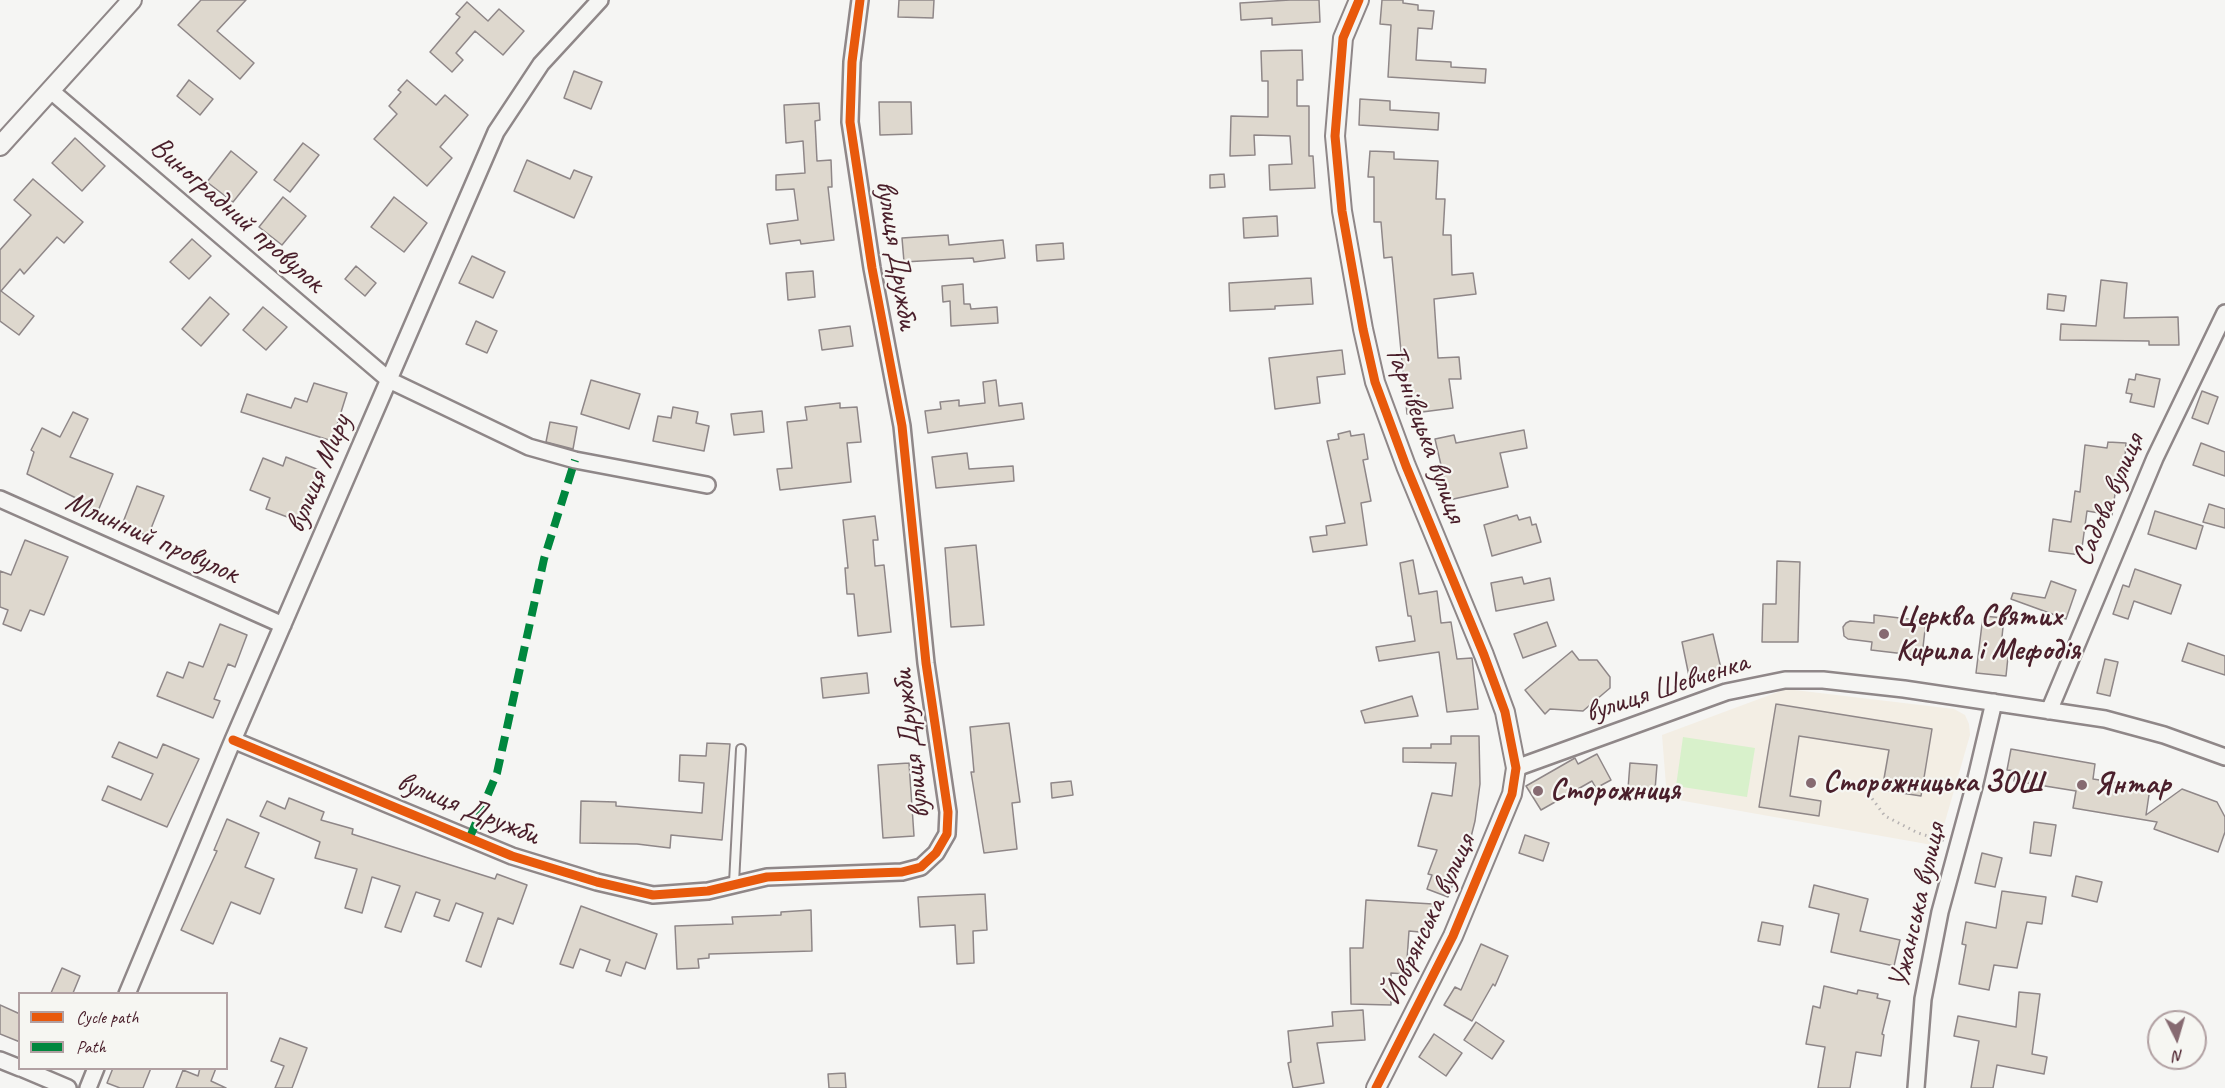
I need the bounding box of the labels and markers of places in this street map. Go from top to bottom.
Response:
place label: Церква Святих Кирила і Мефодія [1896,599,2080,670]
marker: Церква Святих Кирила і Мефодія [1877,627,1891,641]
place label: Сторожницька ЗОШ [1823,765,2043,801]
place label: Янтар [2094,767,2171,803]
place label: Сторожниця [1550,773,1680,809]
marker: Сторожницька ЗОШ [1804,776,1818,790]
marker: Янтар [2075,778,2089,792]
marker: Сторожниця [1531,784,1545,798]

